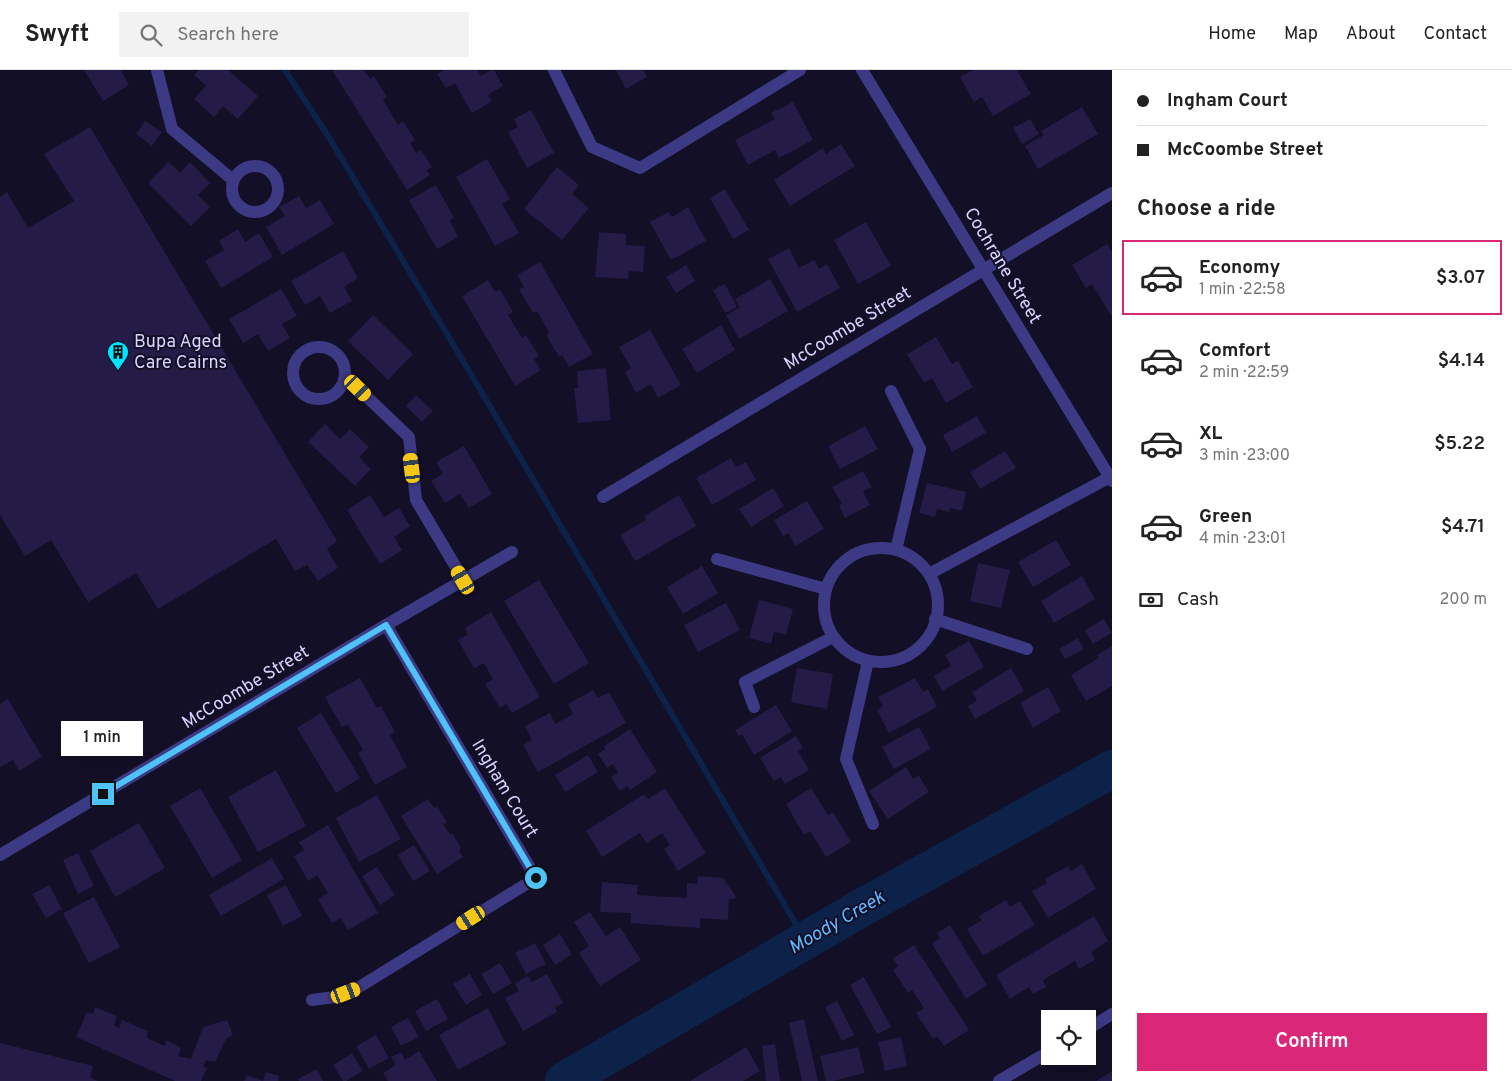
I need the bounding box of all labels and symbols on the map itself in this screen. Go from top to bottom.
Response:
street label: Cochrane Street [958,204,1046,328]
street label: McCoombe Street [780,282,916,376]
place label: Bupa Aged Care Cairns [134,331,227,375]
building icon: Bupa Aged Care Cairns [106,340,130,371]
car [341,372,374,404]
car [402,452,421,484]
car [449,563,476,597]
street label: McCoombe Street [178,641,314,735]
callout: 1 min [62,722,144,756]
street label: Ingham Court [466,735,542,843]
route end [92,783,114,805]
route start [525,867,547,889]
water label: Moody Creek [785,886,890,960]
car [454,904,487,932]
car [329,981,362,1005]

